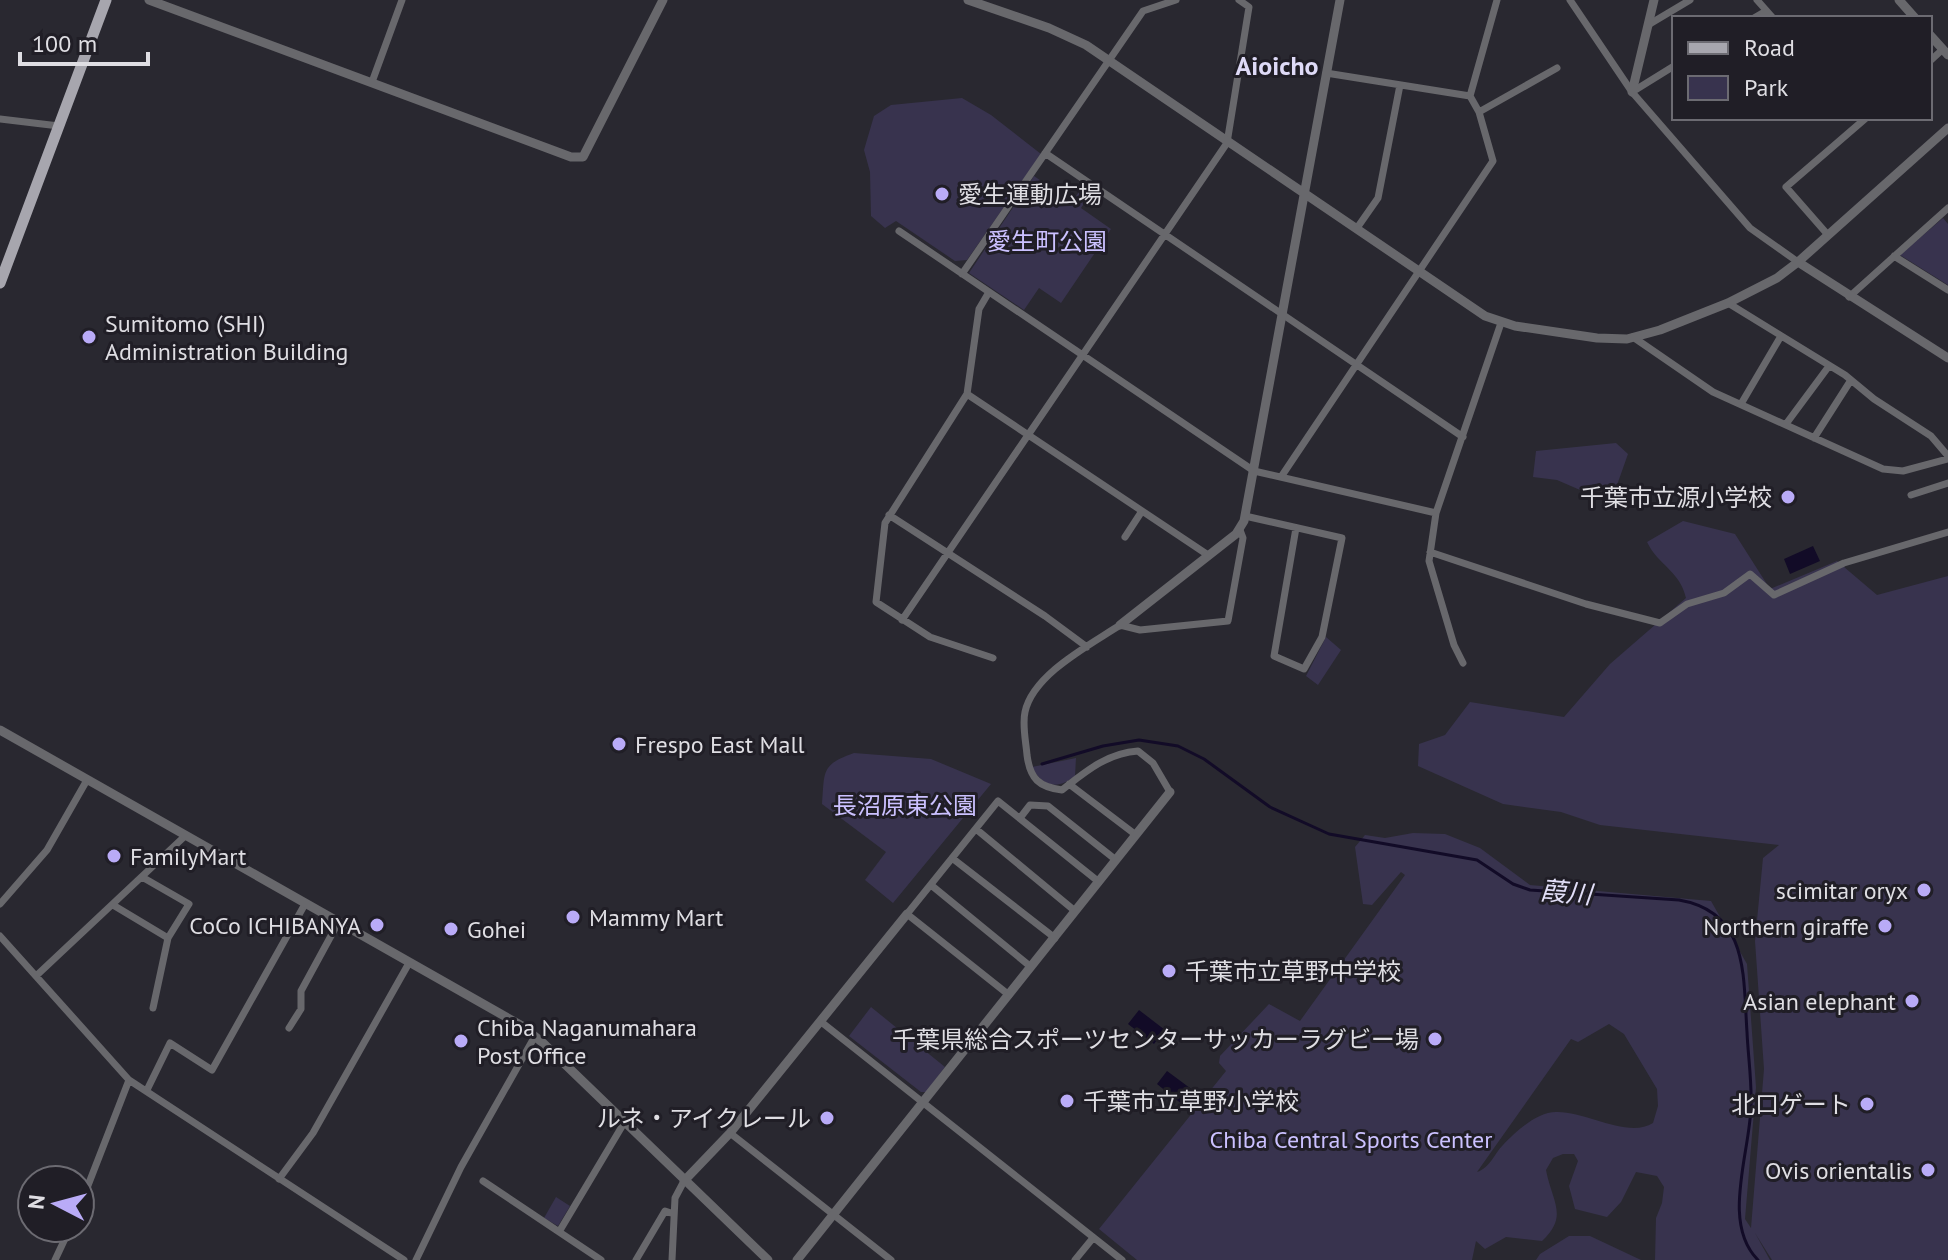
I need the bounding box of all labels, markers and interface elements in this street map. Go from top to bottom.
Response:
scale bar [20,16,148,66]
legend [1672,16,1932,120]
text: 100 m [32,28,97,59]
text: Road [1744,32,1795,63]
district label: Aioicho [1235,49,1319,82]
text: Park [1744,72,1789,103]
place label: 愛生運動広場 [958,179,1102,210]
marker: 愛生運動広場 [933,185,951,203]
park label: 愛生町公園 [987,226,1107,257]
place label: Sumitomo (SHI) Administration Building [105,308,348,367]
marker: Sumitomo (SHI) Administration Building [80,328,98,346]
place label: 千葉市立源小学校 [1580,482,1772,513]
marker: 千葉市立源小学校 [1779,488,1797,506]
place label: Frespo East Mall [635,729,804,760]
marker: Frespo East Mall [610,735,628,753]
park label: 長沼原東公園 [833,790,977,821]
place label: FamilyMart [130,841,246,872]
marker: FamilyMart [105,847,123,865]
water label: 葭川 [1539,873,1596,911]
place label: scimitar oryx [1776,875,1908,906]
marker: scimitar oryx [1915,881,1933,899]
place label: Mammy Mart [589,902,724,933]
marker: Mammy Mart [564,908,582,926]
place label: CoCo ICHIBANYA [189,910,361,941]
place label: Northern giraffe [1703,911,1869,942]
place label: Gohei [467,914,526,945]
marker: CoCo ICHIBANYA [368,916,386,934]
marker: Northern giraffe [1876,917,1894,935]
marker: Gohei [442,920,460,938]
place label: 千葉市立草野中学校 [1185,956,1401,987]
marker: 千葉市立草野中学校 [1160,962,1178,980]
place label: Asian elephant [1743,986,1896,1017]
marker: Asian elephant [1903,992,1921,1010]
place label: Chiba Naganumahara Post Office [477,1012,697,1071]
place label: 千葉県総合スポーツセンターサッカーラグビー場 [892,1024,1419,1055]
marker: 千葉県総合スポーツセンターサッカーラグビー場 [1426,1030,1444,1048]
marker: Chiba Naganumahara Post Office [452,1032,470,1050]
place label: 千葉市立草野小学校 [1083,1086,1299,1117]
place label: 北口ゲート [1731,1089,1851,1120]
marker: 千葉市立草野小学校 [1058,1092,1076,1110]
marker: 北口ゲート [1858,1095,1876,1113]
place label: ルネ・アイクレール [597,1103,811,1134]
marker: ルネ・アイクレール [818,1109,836,1127]
park label: Chiba Central Sports Center [1210,1124,1492,1155]
place label: Ovis orientalis [1765,1155,1912,1186]
marker: Ovis orientalis [1919,1161,1937,1179]
north arrow [16,1164,96,1244]
text: N [21,1193,51,1211]

